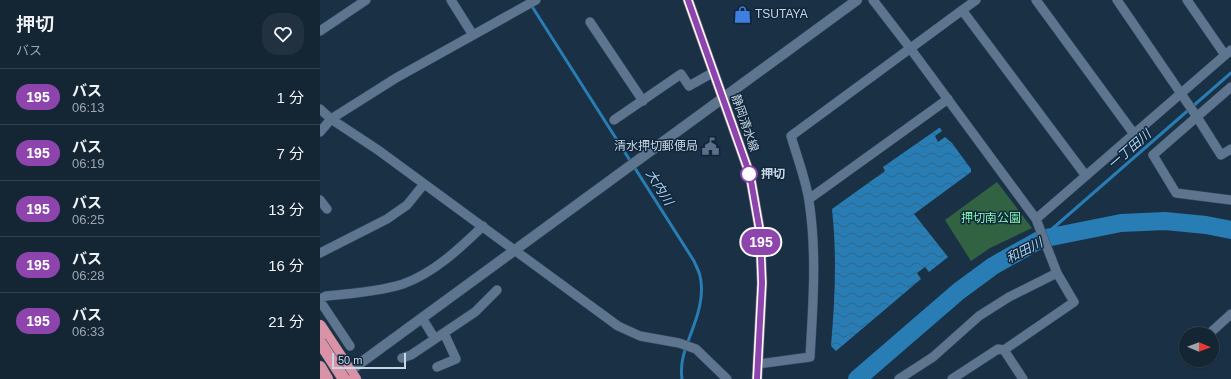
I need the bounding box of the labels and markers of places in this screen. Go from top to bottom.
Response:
shop icon: TSUTAYA [732,4,752,24]
place label: TSUTAYA [755,7,808,21]
public building icon: 清水押切郵便局 [701,136,721,156]
place label: 清水押切郵便局 [614,139,698,153]
marker: 押切 [740,165,758,183]
place label: 押切 [761,167,785,181]

